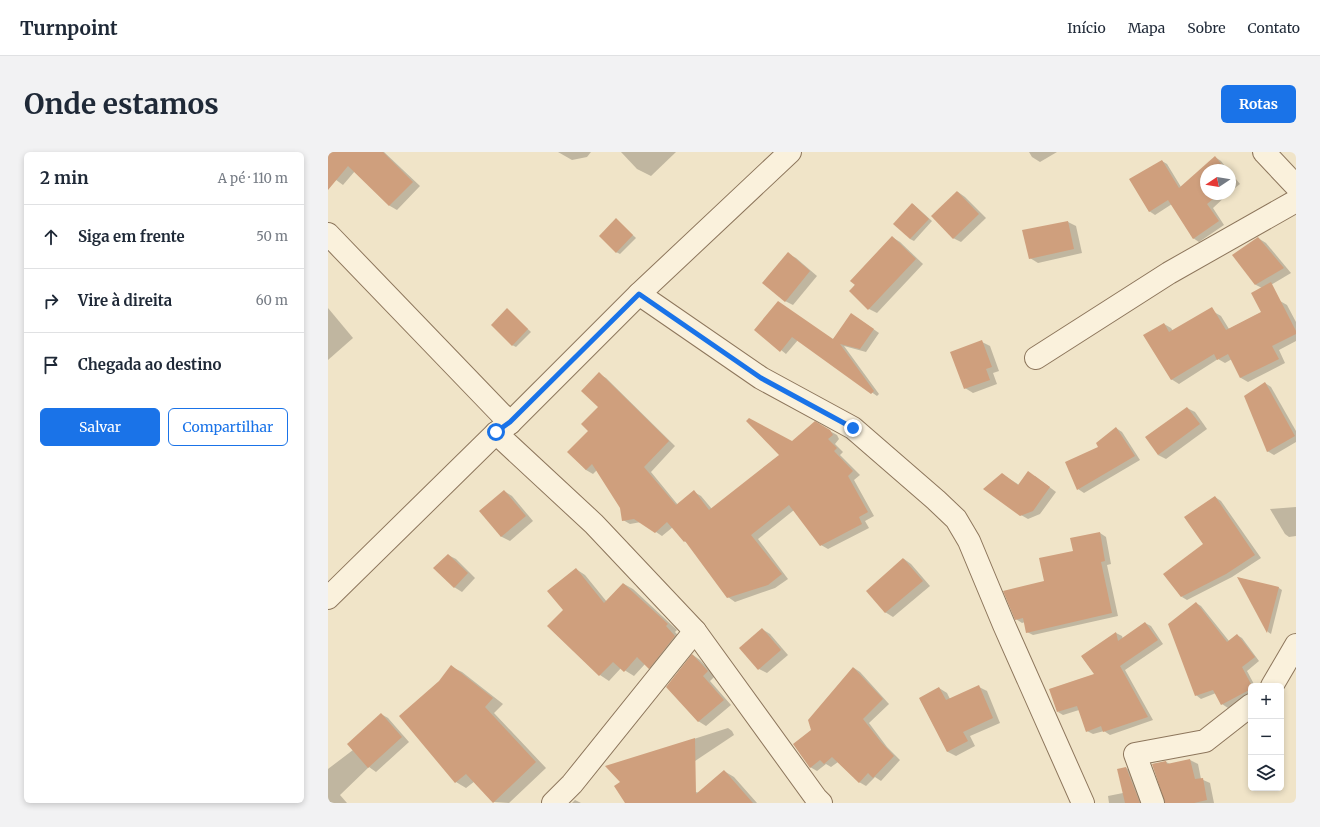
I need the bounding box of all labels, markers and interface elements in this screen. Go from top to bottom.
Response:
text: Turnpoint [20,16,118,40]
text: Início [1067,19,1106,37]
text: Mapa [1128,19,1165,37]
text: Sobre [1187,19,1226,37]
text: Contato [1248,19,1300,37]
button: Rotas [1221,85,1296,123]
text: Onde estamos [24,86,219,122]
north arrow [1200,164,1236,200]
text: 2 min [40,167,88,189]
text: A pé · 110 m [218,170,288,187]
icon: ahead [40,226,62,248]
text: Siga em frente [78,227,185,246]
text: 50 m [256,228,288,245]
icon: right [40,290,62,312]
text: Vire à direita [78,291,172,310]
text: 60 m [256,292,288,309]
icon: arrive [40,354,62,376]
text: Chegada ao destino [78,355,221,374]
button: Salvar [40,408,160,446]
button: Compartilhar [168,408,288,446]
route end [844,419,862,437]
route start [487,423,505,441]
map controls [1248,683,1284,791]
button: + [1248,683,1284,719]
button: − [1248,719,1284,755]
button: layers [1248,755,1284,791]

